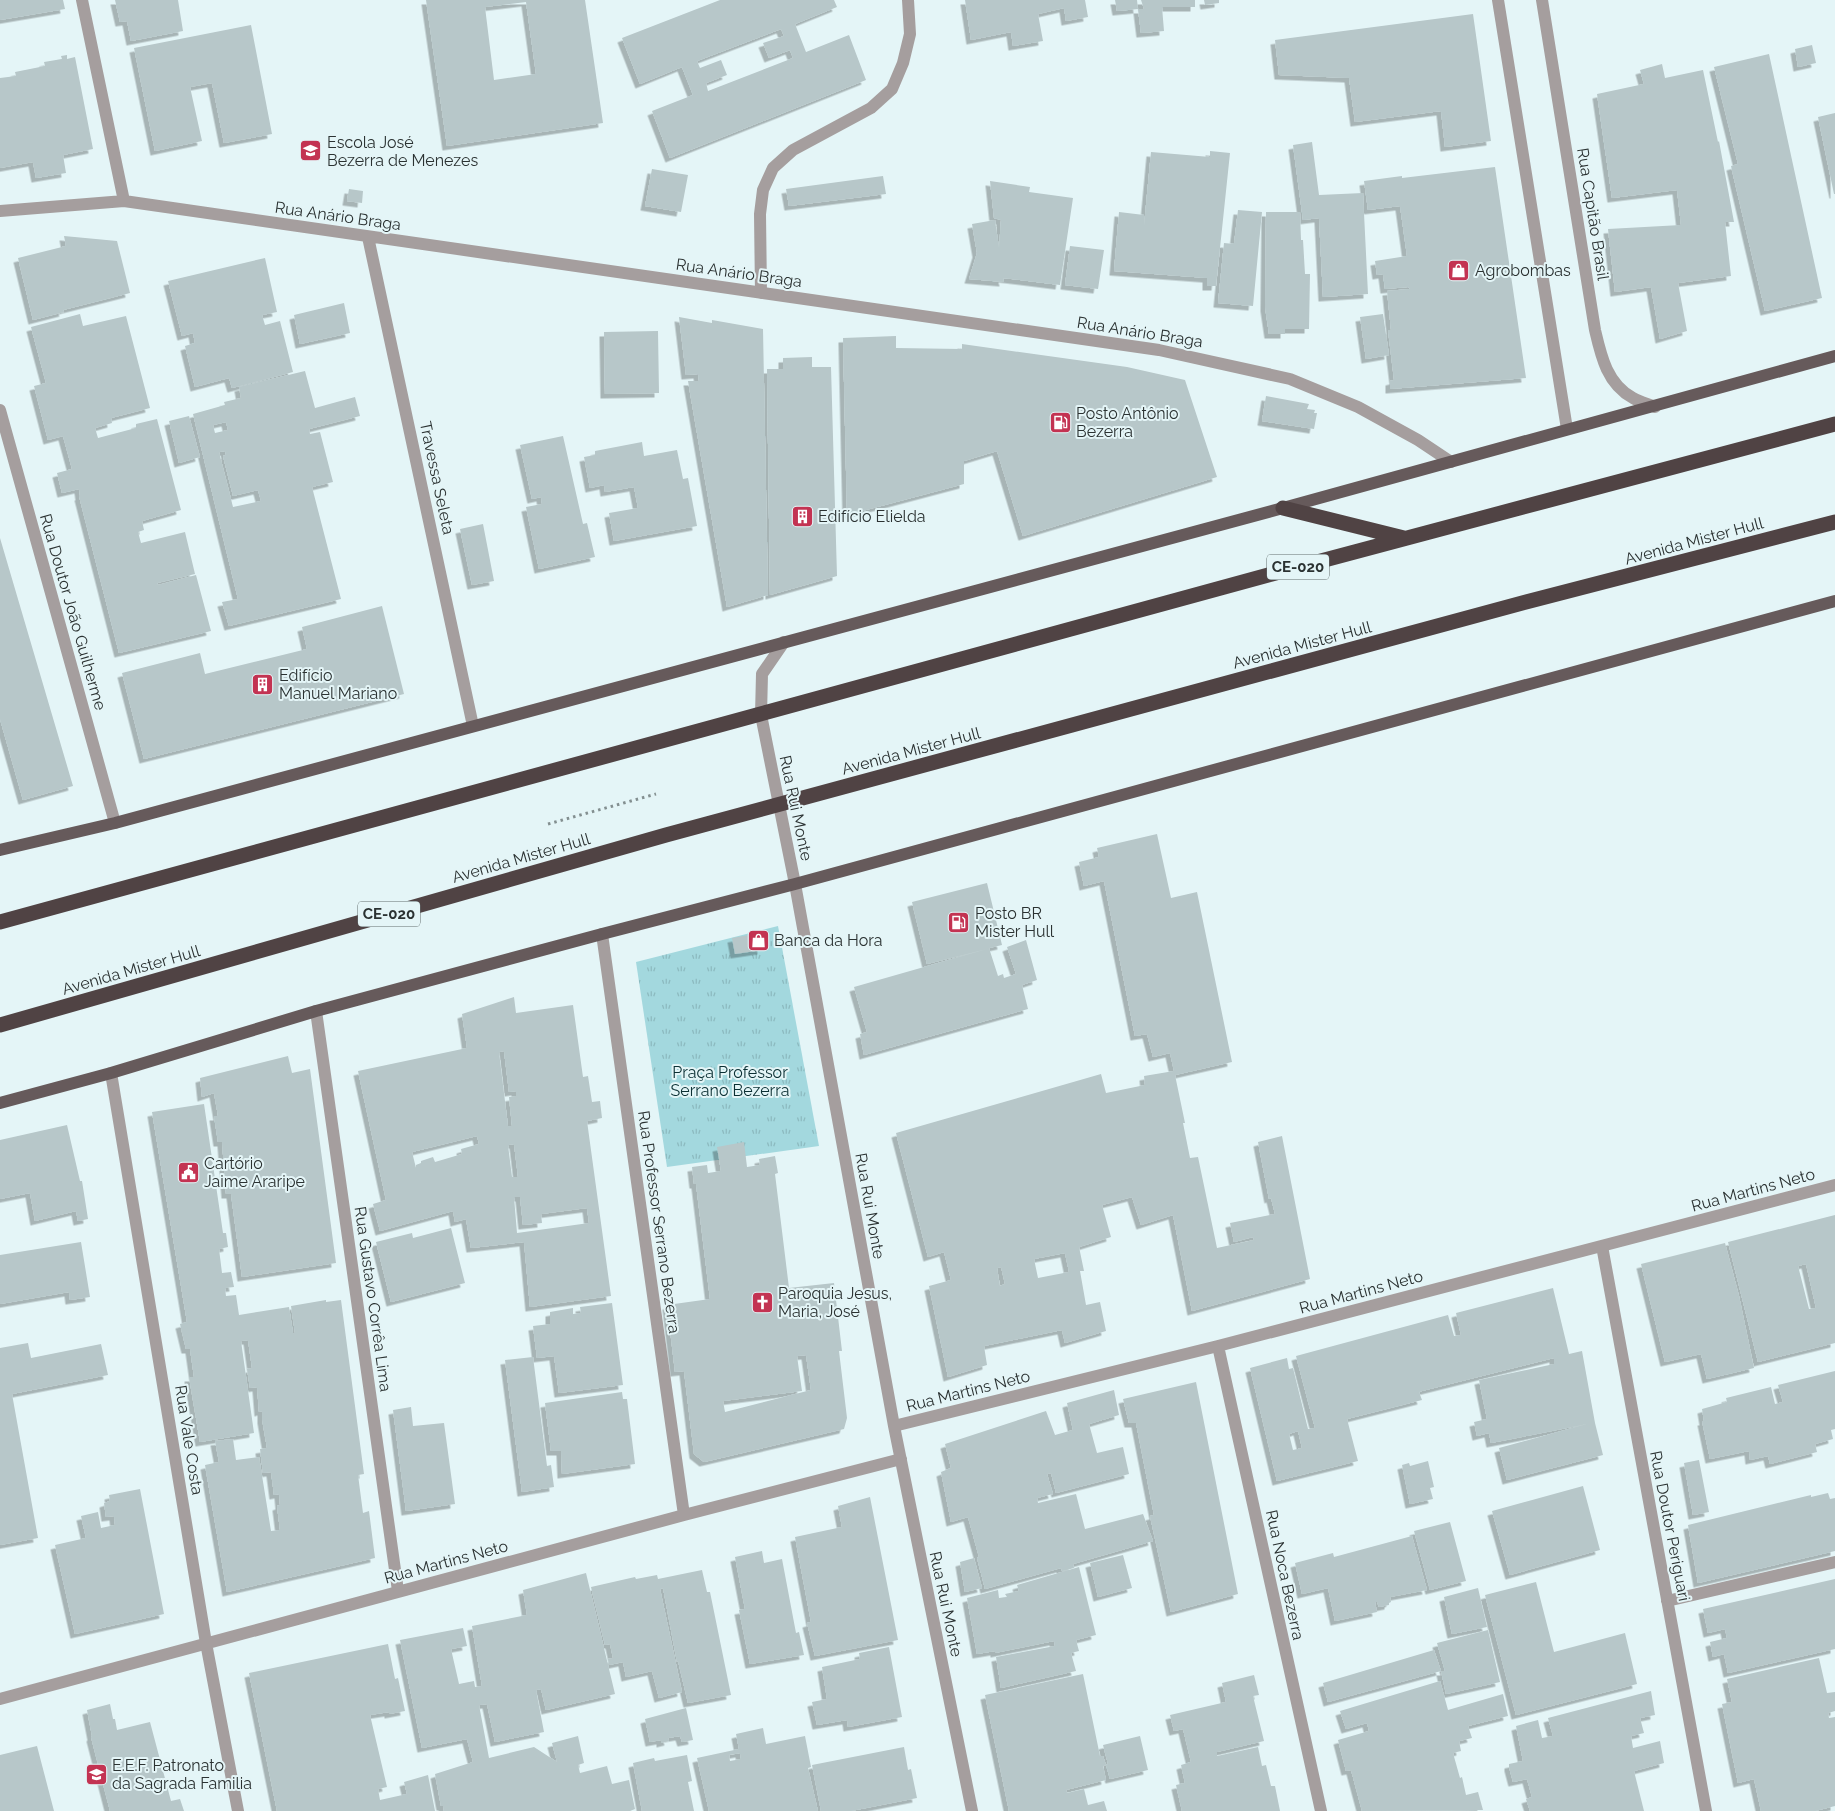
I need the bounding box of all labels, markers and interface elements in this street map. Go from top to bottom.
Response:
place label: Escola José Bezerra de Menezes [327,133,478,170]
school or university icon: Escola José Bezerra de Menezes [299,139,323,163]
street label: Rua Capitão Brasil [1573,146,1613,282]
street label: Rua Anário Braga [274,198,402,234]
street label: Rua Anário Braga [675,255,803,291]
shop icon: Agrobombas [1447,258,1471,282]
place label: Agrobombas [1475,261,1571,280]
street label: Rua Anário Braga [1076,313,1204,351]
place label: Posto Antônio Bezerra [1076,404,1179,441]
fuel station icon: Posto Antônio Bezerra [1048,410,1072,434]
street label: Travessa Seleta [416,420,458,536]
building icon: Edifício Elielda [790,504,814,528]
place label: Edifício Elielda [818,507,926,526]
street label: Rua Doutor João Guilherme [36,512,110,712]
street label: Avenida Mister Hull [1623,513,1766,569]
road number: CE-020 [1267,554,1329,580]
street label: Avenida Mister Hull [1231,617,1374,673]
place label: Edifício Manuel Mariano [279,666,397,703]
building icon: Edifício Manuel Mariano [251,672,275,696]
street label: Avenida Mister Hull [840,723,983,779]
street label: Rua Rui Monte [776,754,816,862]
street label: Avenida Mister Hull [450,829,593,887]
road number: CE-020 [358,902,420,926]
place label: Posto BR Mister Hull [975,904,1055,941]
fuel station icon: Posto BR Mister Hull [947,910,971,934]
shop icon: Banca da Hora [746,928,770,952]
place label: Banca da Hora [774,931,883,950]
street label: Avenida Mister Hull [60,941,203,999]
park label: Praça Professor Serrano Bezerra [671,1063,789,1100]
street label: Rua Professor Serrano Bezerra [634,1109,684,1335]
street label: Rua Rui Monte [851,1152,889,1260]
place label: Cartório Jaime Araripe [204,1154,305,1191]
public building icon: Cartório Jaime Araripe [176,1160,200,1184]
street label: Rua Martins Neto [1689,1164,1817,1216]
street label: Rua Gustavo Corrêa Lima [351,1205,395,1393]
street label: Rua Martins Neto [1297,1266,1425,1318]
place label: Paroquia Jesus, Maria, José [778,1284,892,1321]
church icon: Paroquia Jesus, Maria, José [750,1290,774,1314]
street label: Rua Martins Neto [904,1366,1032,1416]
street label: Rua Vale Costa [171,1384,207,1496]
street label: Rua Doutor Periguari [1646,1449,1694,1603]
street label: Rua Noca Bezerra [1262,1508,1308,1642]
street label: Rua Martins Neto [382,1536,510,1588]
street label: Rua Rui Monte [926,1550,966,1658]
place label: E.E.F. Patronato da Sagrada Familia [112,1756,252,1793]
school or university icon: E.E.F. Patronato da Sagrada Familia [84,1762,108,1786]

